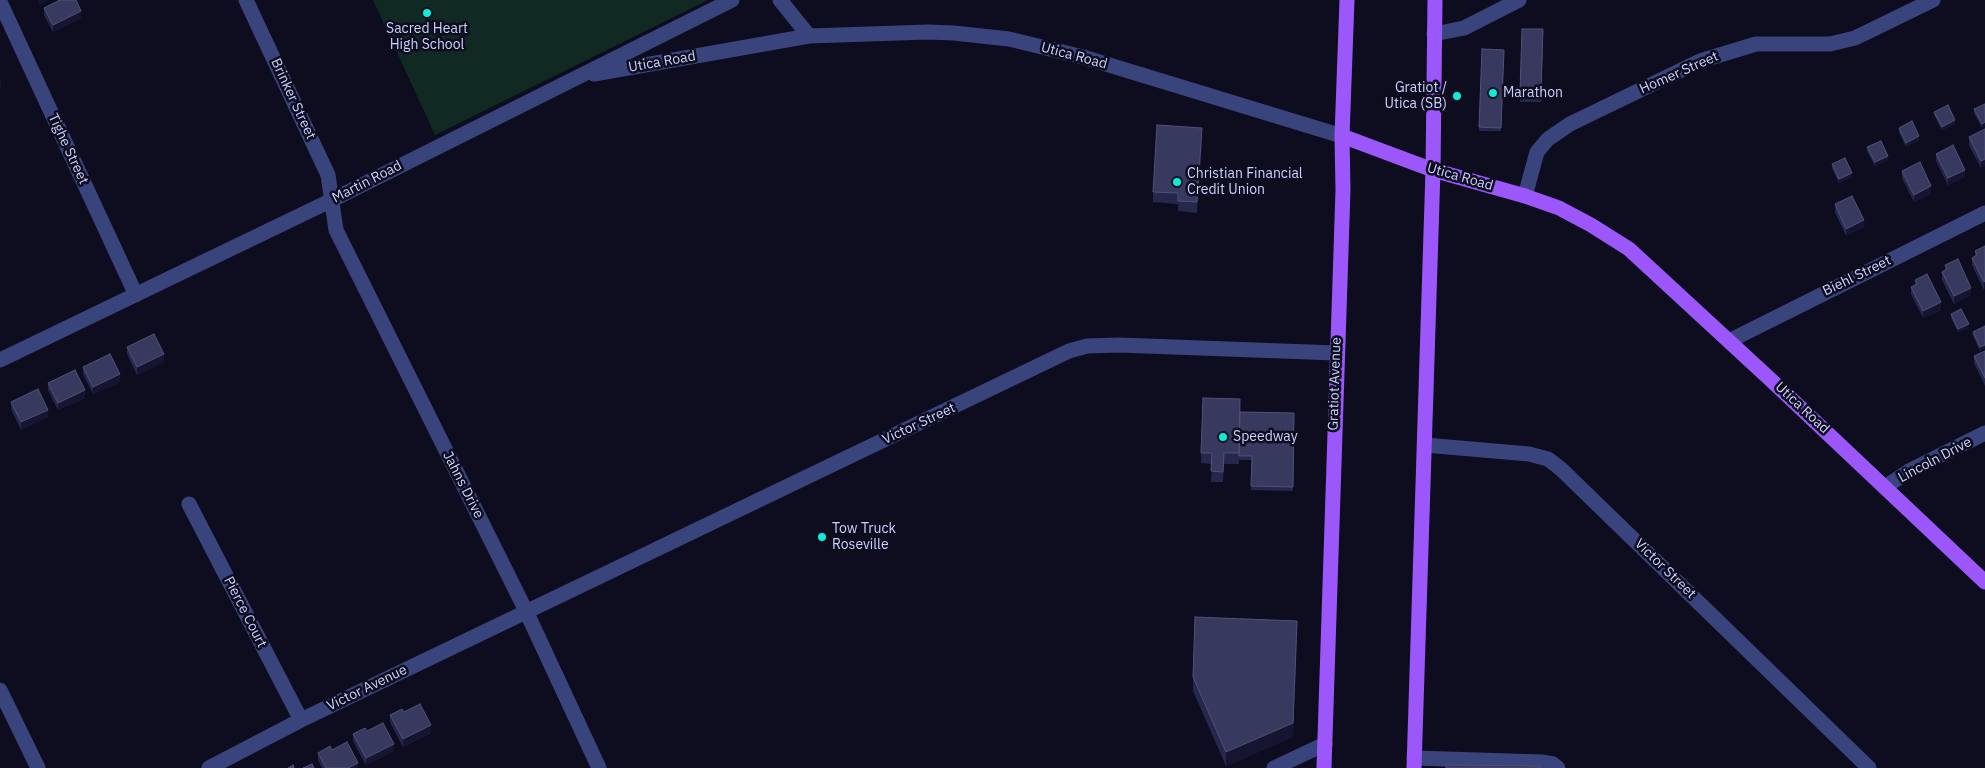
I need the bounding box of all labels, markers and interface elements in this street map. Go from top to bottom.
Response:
marker: Sacred Heart High School [421,7,433,19]
place label: Sacred Heart High School [386,21,468,54]
street label: Utica Road [1039,39,1109,73]
street label: Utica Road [627,48,697,76]
street label: Homer Street [1637,48,1721,98]
street label: Brinker Street [267,56,319,142]
place label: Gratiot / Utica (SB) [1385,80,1447,112]
place label: Marathon [1503,85,1563,101]
marker: Marathon [1487,87,1499,99]
marker: Gratiot / Utica (SB) [1451,90,1463,102]
street label: Tighe Street [44,111,92,187]
street label: Martin Road [329,157,405,207]
street label: Utica Road [1425,160,1495,194]
place label: Christian Financial Credit Union [1187,166,1303,198]
marker: Christian Financial Credit Union [1171,176,1183,188]
street label: Biehl Street [1820,252,1894,300]
street label: Gratiot Avenue [1325,337,1345,431]
street label: Utica Road [1771,379,1833,437]
street label: Victor Street [880,400,958,448]
place label: Speedway [1233,429,1298,445]
marker: Speedway [1217,431,1229,443]
street label: Lincoln Drive [1895,434,1975,486]
street label: Jahns Drive [439,449,487,521]
place label: Tow Truck Roseville [832,521,896,554]
marker: Tow Truck Roseville [816,531,828,543]
street label: Victor Street [1631,536,1699,602]
street label: Pierce Court [220,574,270,650]
street label: Victor Avenue [324,661,410,715]

